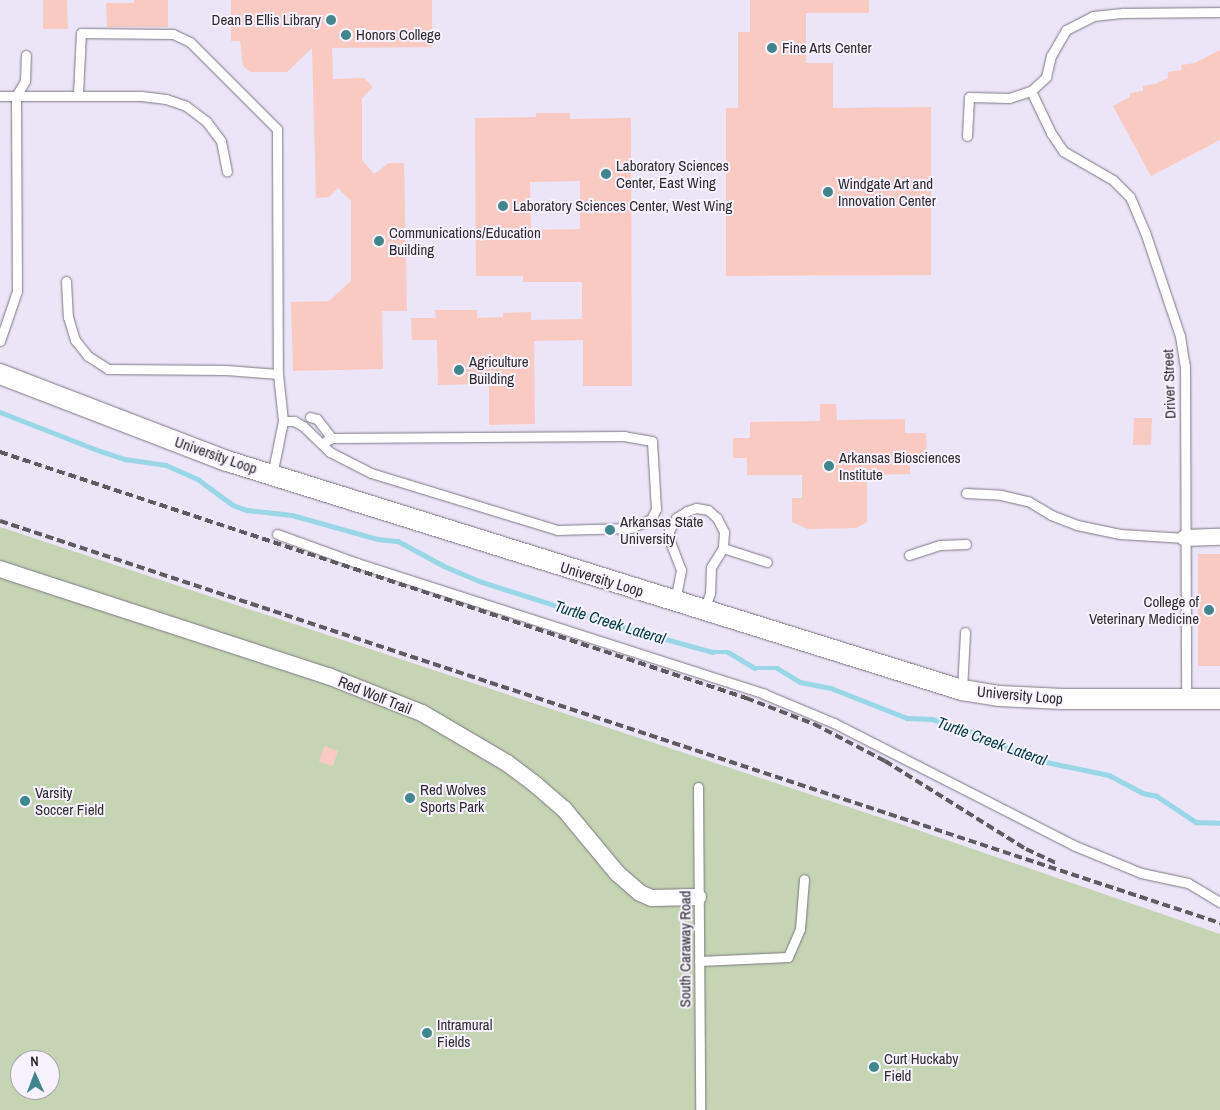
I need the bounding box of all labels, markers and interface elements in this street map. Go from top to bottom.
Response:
place label: Dean B Ellis Library [212,11,321,29]
marker: Dean B Ellis Library [325,14,337,26]
place label: Honors College [356,26,441,44]
marker: Honors College [340,29,352,41]
place label: Fine Arts Center [782,39,872,57]
marker: Fine Arts Center [766,42,778,54]
place label: Laboratory Sciences Center, East Wing [616,156,729,191]
marker: Laboratory Sciences Center, East Wing [600,168,612,180]
place label: Windgate Art and Innovation Center [838,174,936,209]
marker: Windgate Art and Innovation Center [822,186,834,198]
place label: Laboratory Sciences Center, West Wing [513,197,732,215]
marker: Laboratory Sciences Center, West Wing [497,200,509,212]
place label: Communications/Education Building [389,223,541,258]
marker: Communications/Education Building [373,235,385,247]
street label: Driver Street [1159,349,1179,419]
place label: Agriculture Building [469,352,528,387]
marker: Agriculture Building [453,364,465,376]
street label: University Loop [172,432,260,478]
place label: Arkansas Biosciences Institute [839,448,961,483]
marker: Arkansas Biosciences Institute [823,460,835,472]
place label: Arkansas State University [620,512,703,547]
marker: Arkansas State University [604,524,616,536]
street label: University Loop [558,558,646,600]
place label: College of Veterinary Medicine [1089,592,1199,627]
water label: Turtle Creek Lateral [552,596,668,648]
marker: College of Veterinary Medicine [1203,604,1215,616]
street label: Red Wolf Trail [335,672,415,718]
street label: University Loop [976,682,1064,708]
water label: Turtle Creek Lateral [935,712,1049,770]
place label: Red Wolves Sports Park [420,780,486,815]
place label: Varsity Soccer Field [35,783,104,818]
marker: Red Wolves Sports Park [404,792,416,804]
marker: Varsity Soccer Field [19,795,31,807]
street label: South Caraway Road [676,891,694,1007]
place label: Intramural Fields [437,1015,492,1050]
marker: Intramural Fields [421,1027,433,1039]
place label: Curt Huckaby Field [884,1049,959,1084]
north arrow [10,1050,60,1100]
text: N [30,1052,39,1070]
marker: Curt Huckaby Field [868,1061,880,1073]

